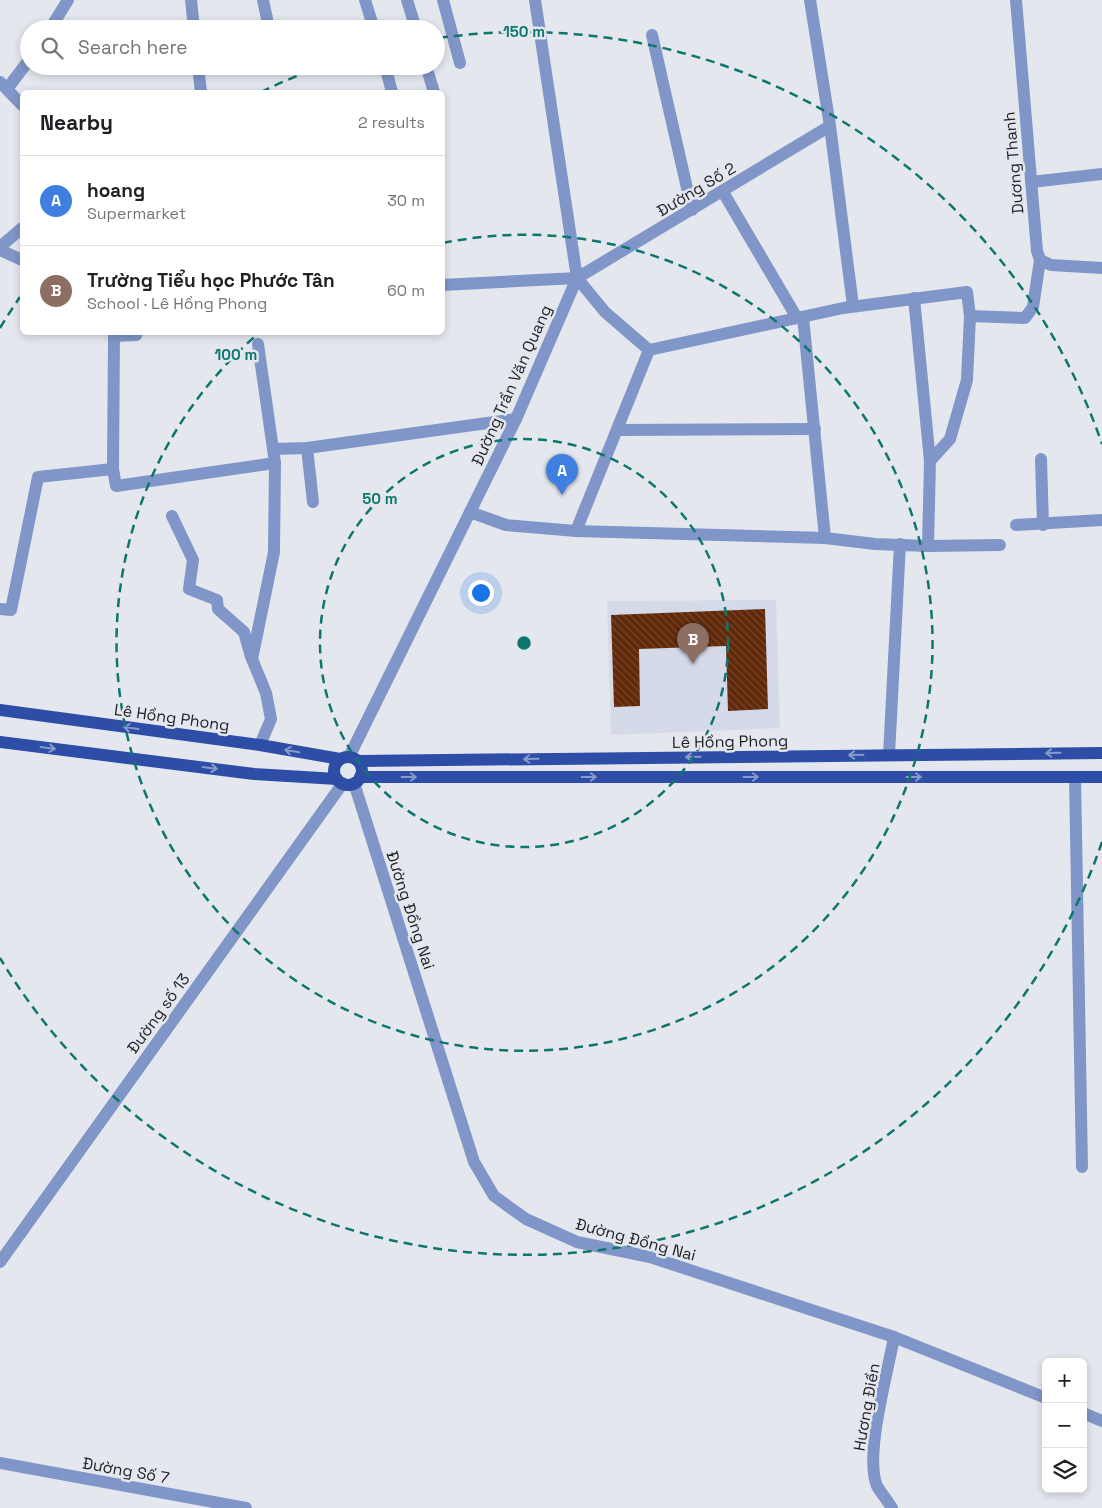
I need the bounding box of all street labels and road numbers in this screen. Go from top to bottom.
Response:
street label: Dương Thanh [999,111,1028,215]
street label: Đường Số 2 [653,158,740,221]
street label: Đường Trần Văn Quang [467,302,556,469]
street label: Lê Hồng Phong [113,699,231,736]
street label: Lê Hồng Phong [672,730,788,753]
street label: Đường Đồng Nai [381,848,440,972]
street label: Đường số 13 [122,969,194,1057]
street label: Đường Đồng Nai [574,1213,698,1266]
street label: Hương Điền [848,1362,885,1453]
street label: Đường Số 7 [81,1453,171,1488]

